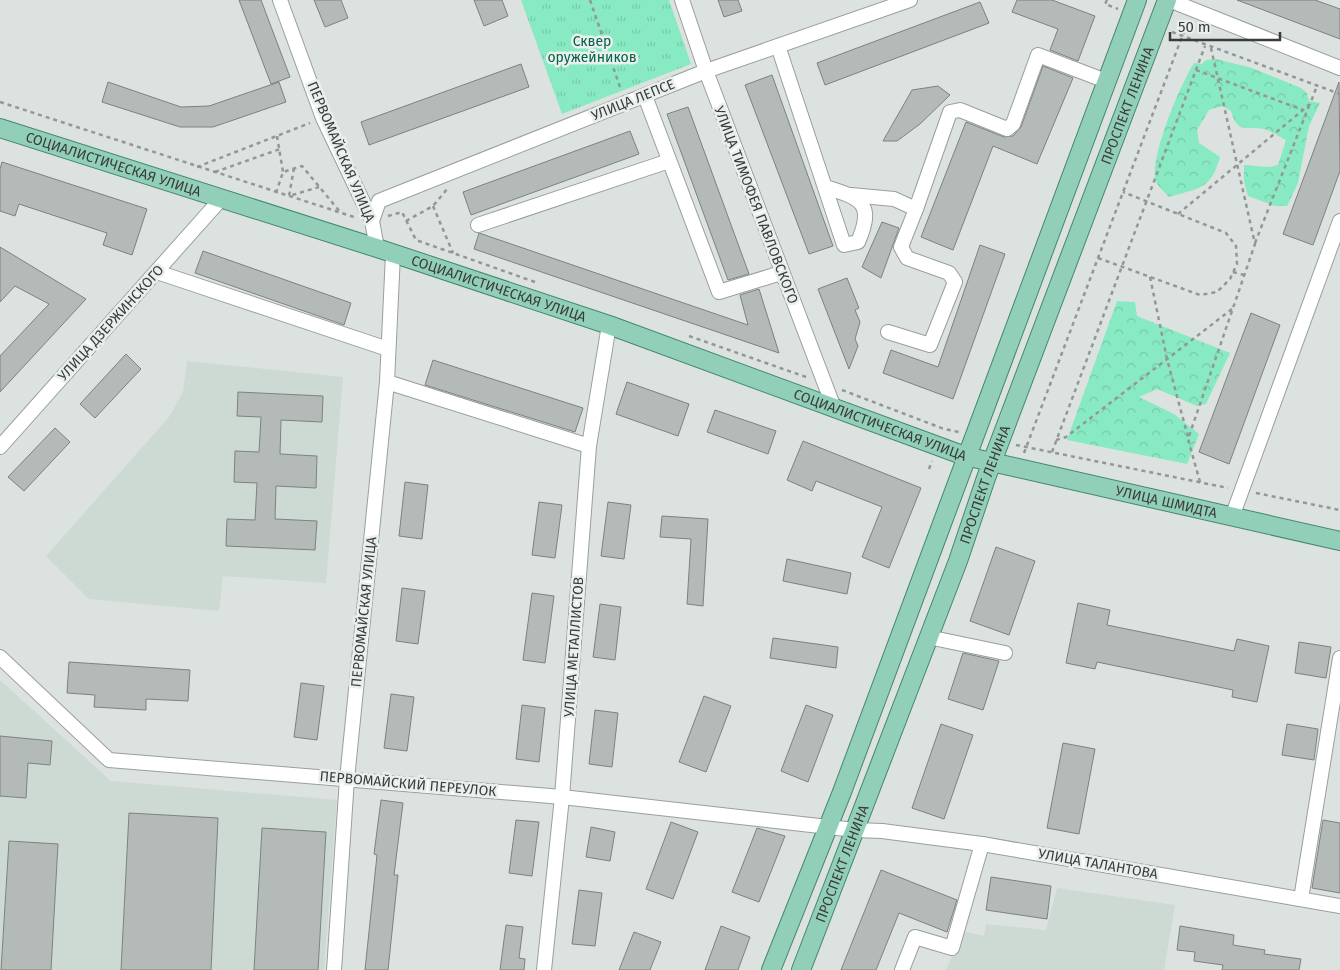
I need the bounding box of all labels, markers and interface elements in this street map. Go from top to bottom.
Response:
scale bar [1170,10,1280,42]
text: 50 m [1178,18,1211,36]
park label: Сквер оружейников [547,33,637,66]
street label: ПРОСПЕКТ ЛЕНИНА [1097,44,1157,167]
street label: УЛИЦА ЛЕПСЕ [589,76,677,124]
street label: ПЕРВОМАЙСКАЯ УЛИЦА [304,79,378,225]
street label: УЛИЦА ТИМОФЕЯ ПАВЛОВСКОГО [710,104,802,306]
street label: СОЦИАЛИСТИЧЕСКАЯ УЛИЦА [24,128,203,200]
street label: СОЦИАЛИСТИЧЕСКАЯ УЛИЦА [409,252,588,325]
street label: УЛИЦА ДЗЕРЖИНСКОГО [54,261,168,385]
street label: СОЦИАЛИСТИЧЕСКАЯ УЛИЦА [791,385,969,464]
street label: ПРОСПЕКТ ЛЕНИНА [956,423,1014,546]
street label: УЛИЦА ШМИДТА [1114,482,1219,521]
street label: ПЕРВОМАЙСКАЯ УЛИЦА [348,536,380,688]
street label: УЛИЦА МЕТАЛЛИСТОВ [561,576,587,718]
street label: ПЕРВОМАЙСКИЙ ПЕРЕУЛОК [319,768,498,800]
street label: ПРОСПЕКТ ЛЕНИНА [812,802,872,925]
street label: УЛИЦА ТАЛАНТОВА [1037,845,1159,883]

